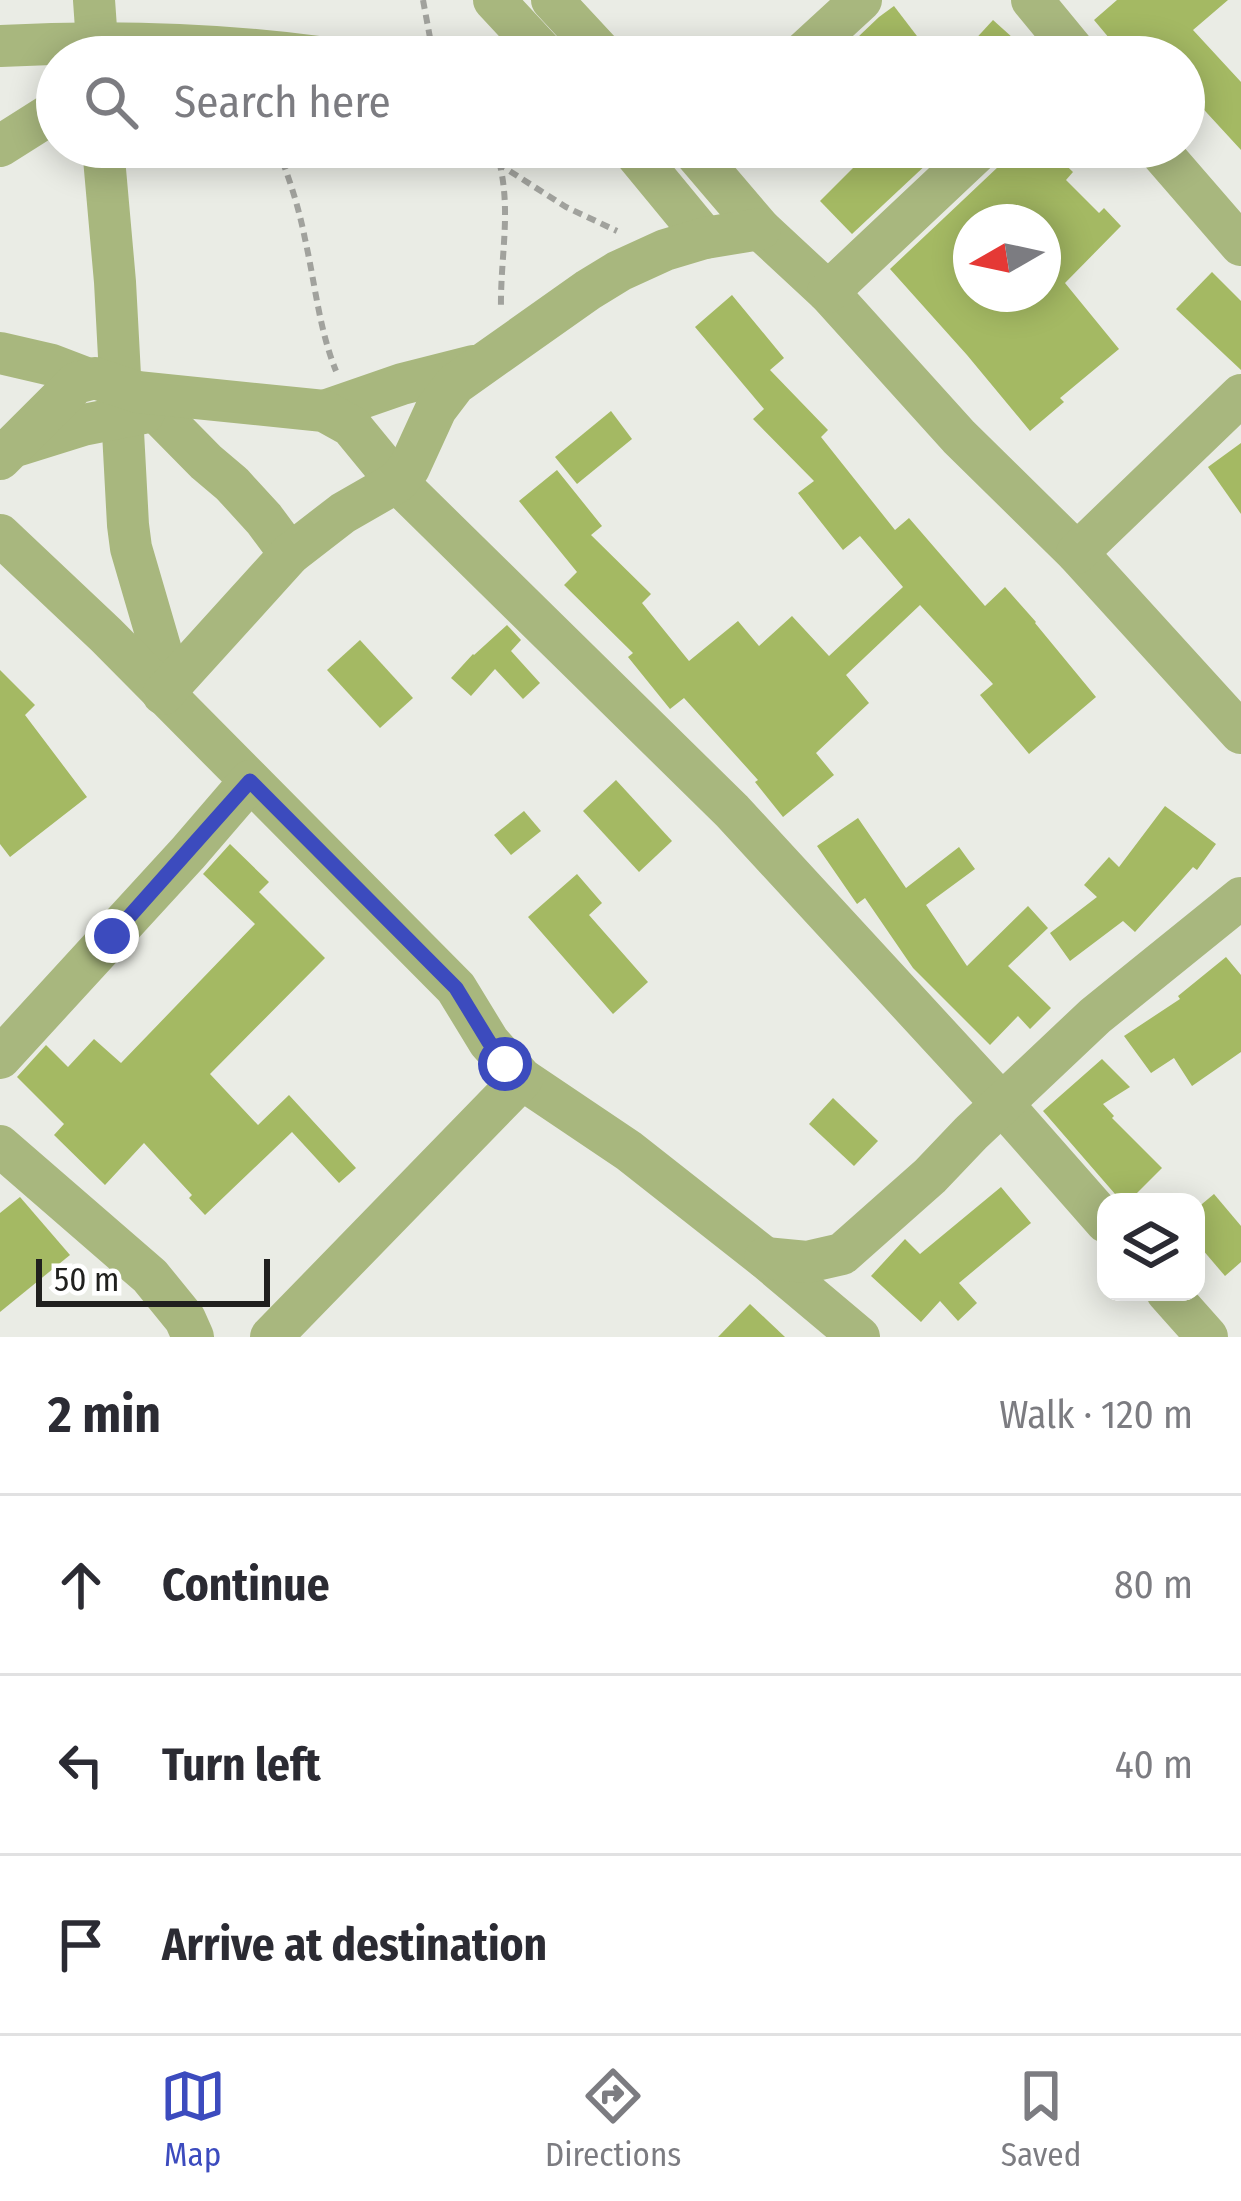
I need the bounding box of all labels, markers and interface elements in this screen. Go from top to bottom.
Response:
search box [36,36,1205,168]
icon: search [78,69,144,135]
text: Search here [174,75,391,129]
north arrow [953,204,1061,312]
route end [85,909,139,963]
route start [478,1037,532,1091]
map controls [1097,1193,1205,1301]
button: layers [1097,1193,1205,1301]
scale bar [36,1253,270,1306]
text: 50 m [54,1260,119,1300]
text: 2 min [48,1384,161,1446]
text: Walk · 120 m [999,1392,1193,1438]
icon: ahead [48,1552,114,1618]
text: Continue [162,1558,330,1612]
text: 80 m [1114,1562,1193,1608]
icon: left [48,1732,114,1798]
text: Turn left [162,1738,321,1792]
text: 40 m [1115,1742,1193,1788]
icon: arrive [48,1912,114,1978]
text: Arrive at destination [162,1918,547,1972]
tab: Map [160,2063,226,2175]
tab: Directions [545,2063,681,2175]
tab: Saved [1001,2063,1081,2175]

